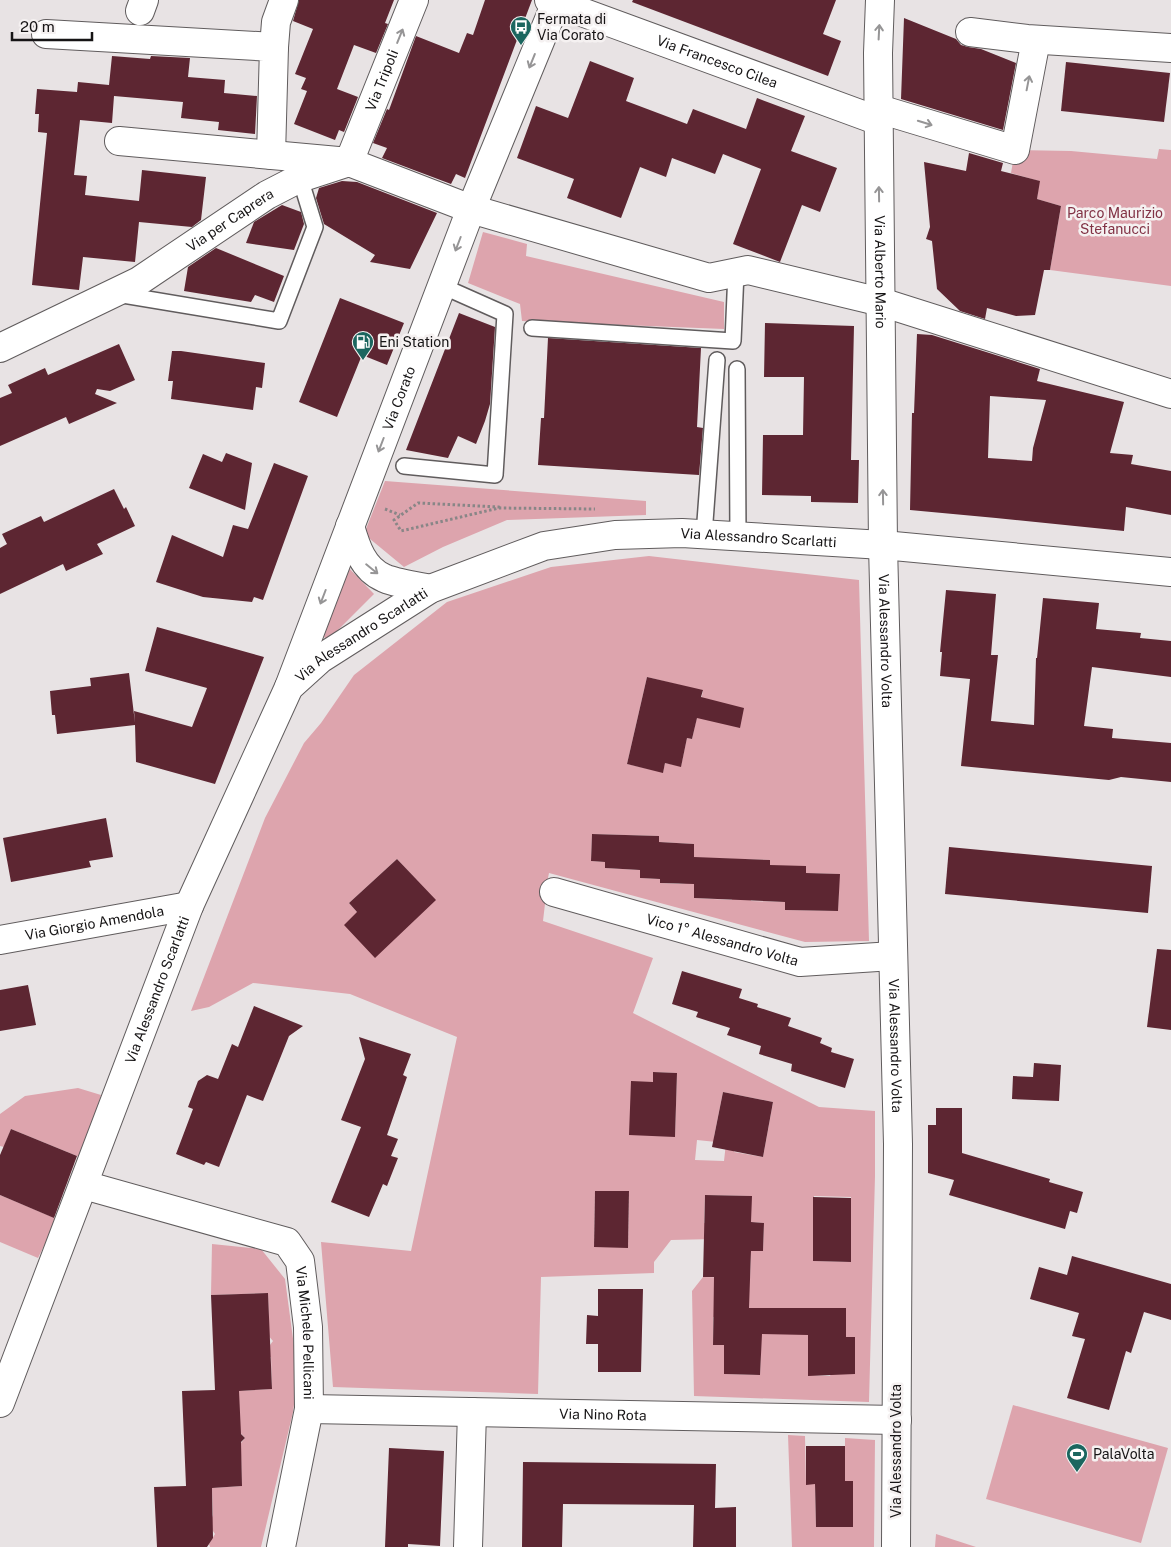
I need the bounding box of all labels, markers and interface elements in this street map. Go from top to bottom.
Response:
scale bar [12,10,92,42]
place label: Fermata di Via Corato [537,11,606,43]
bus stop icon: Fermata di Via Corato [509,15,533,46]
text: 20 m [20,18,55,35]
one-way arrow [874,24,883,40]
one-way arrow [396,28,405,44]
street label: Via Francesco Cilea [654,32,780,91]
street label: Via Tripoli [362,47,401,113]
one-way arrow [526,53,536,68]
one-way arrow [1023,75,1033,91]
one-way arrow [917,119,933,129]
street label: Via per Caprera [184,185,276,255]
one-way arrow [875,186,884,202]
park label: Parco Maurizio Stefanucci [1067,205,1163,237]
street label: Via Alberto Mario [872,215,889,329]
one-way arrow [452,237,461,252]
fuel station icon: Eni Station [351,330,375,361]
place label: Eni Station [379,334,449,350]
street label: Via Corato [379,364,418,433]
one-way arrow [376,437,385,452]
one-way arrow [878,489,888,505]
street label: Via Alessandro Scarlatti [680,525,837,550]
one-way arrow [365,563,378,574]
street label: Via Alessandro Volta [876,574,895,708]
street label: Via Alessandro Scarlatti [292,585,431,685]
one-way arrow [318,589,328,604]
street label: Via Giorgio Amendola [24,903,165,943]
street label: Vico 1° Alessandro Volta [644,911,800,969]
street label: Via Alessandro Scarlatti [122,914,192,1066]
street label: Via Alessandro Volta [886,979,905,1113]
street label: Via Michele Pellicani [293,1265,317,1400]
street label: Via Alessandro Volta [888,1384,904,1518]
street label: Via Nino Rota [559,1406,647,1423]
sports icon: PalaVolta [1065,1442,1089,1473]
place label: PalaVolta [1093,1446,1154,1462]

